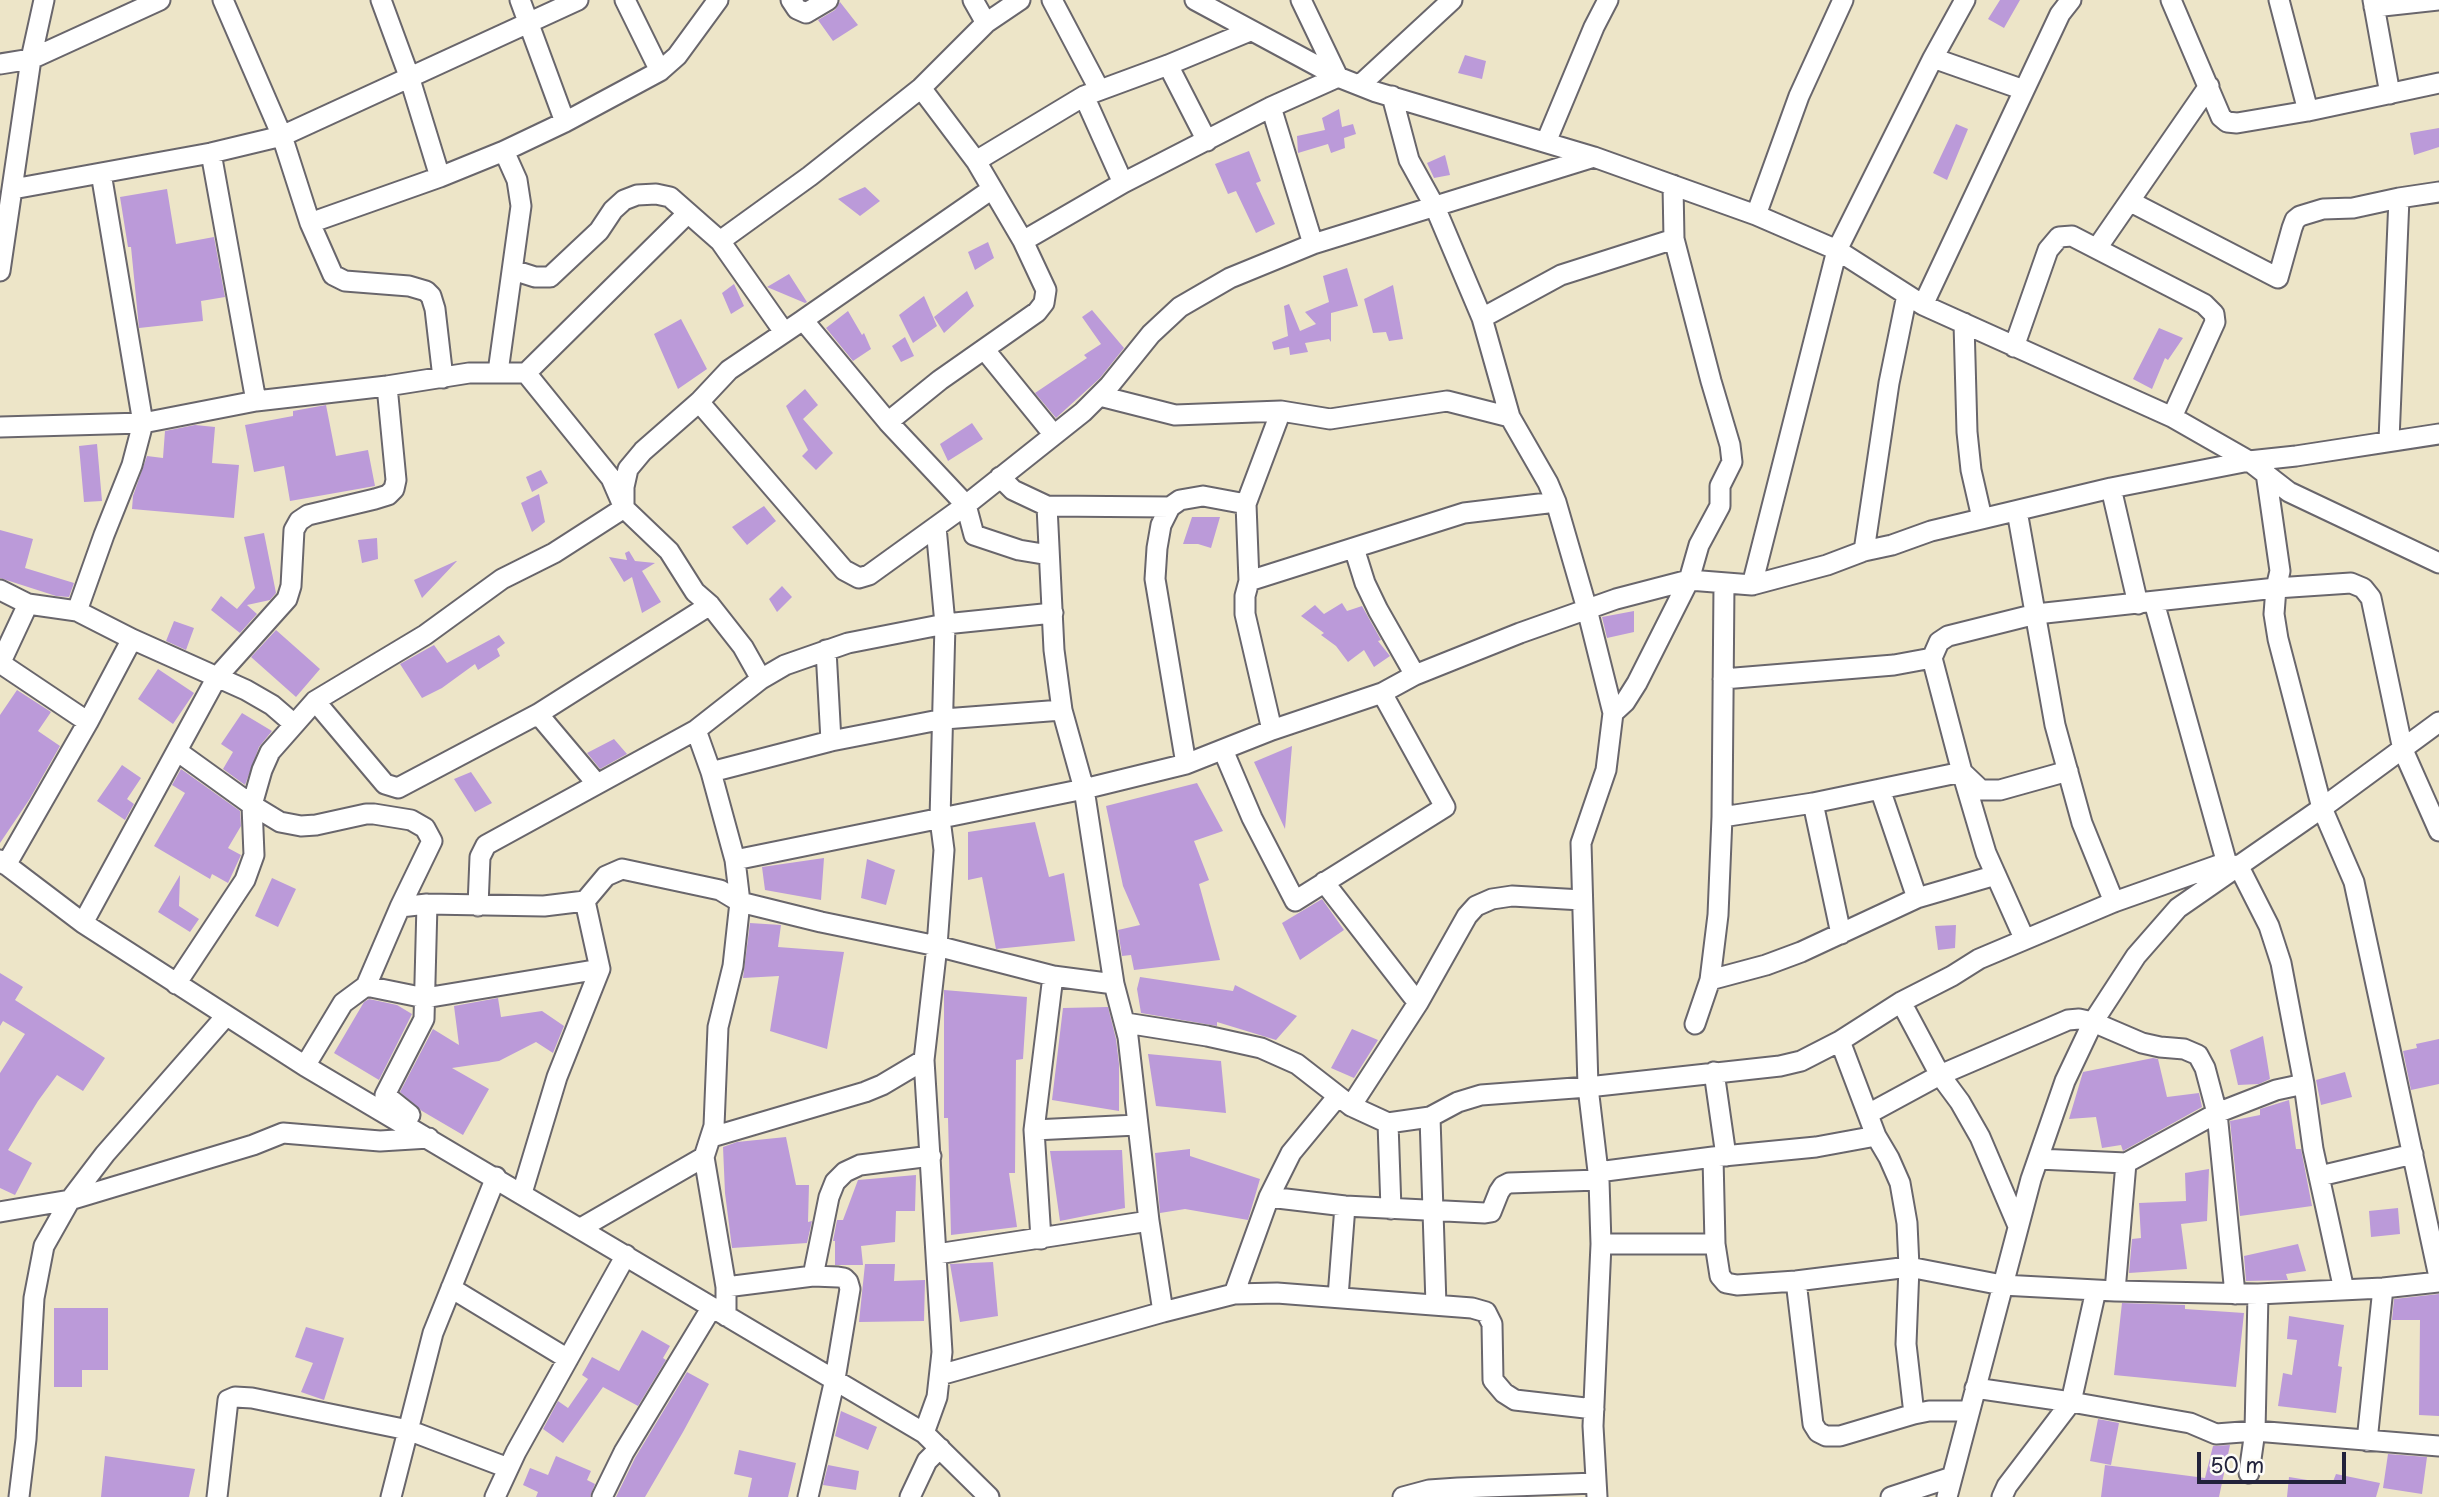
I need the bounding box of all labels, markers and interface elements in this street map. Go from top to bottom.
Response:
scale bar [2201,1438,2350,1482]
text: 50 m [2210,1448,2264,1480]

